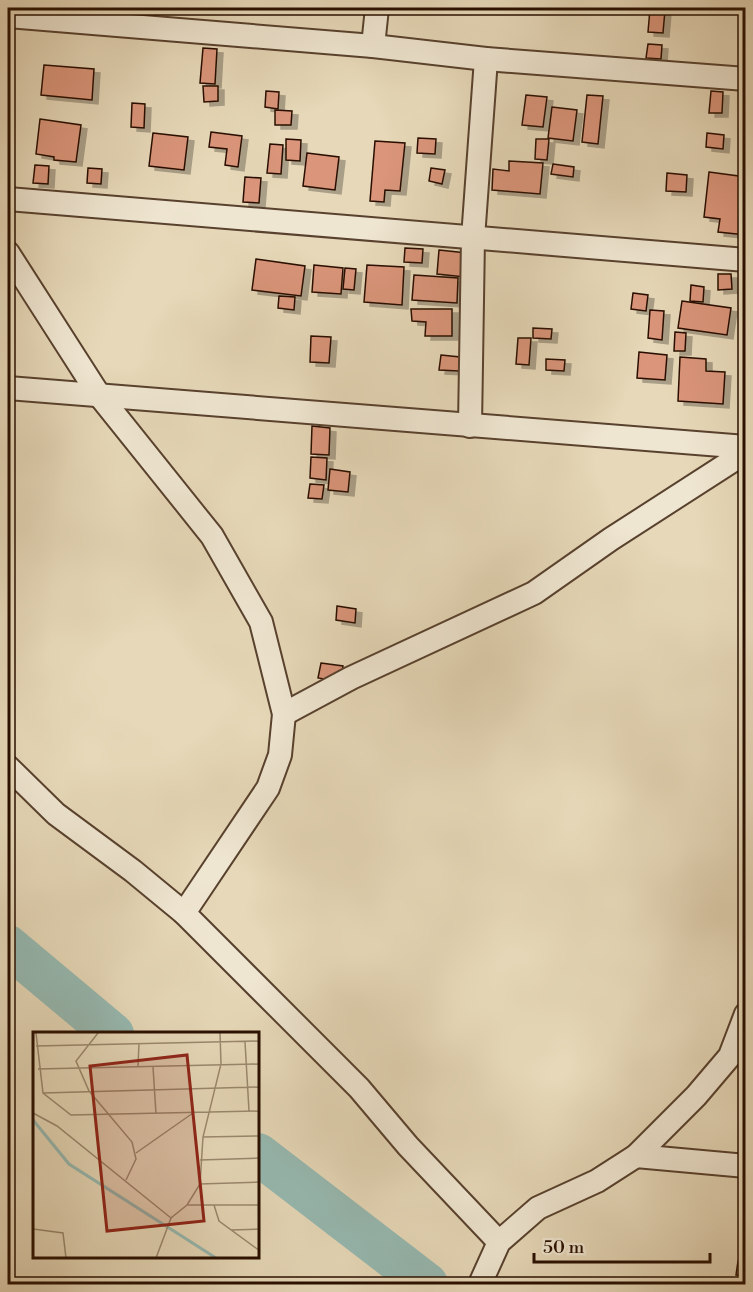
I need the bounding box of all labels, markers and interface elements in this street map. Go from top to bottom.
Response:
inset map [33,1032,260,1259]
scale bar [534,1226,710,1264]
text: 50 m [543,1236,585,1259]

